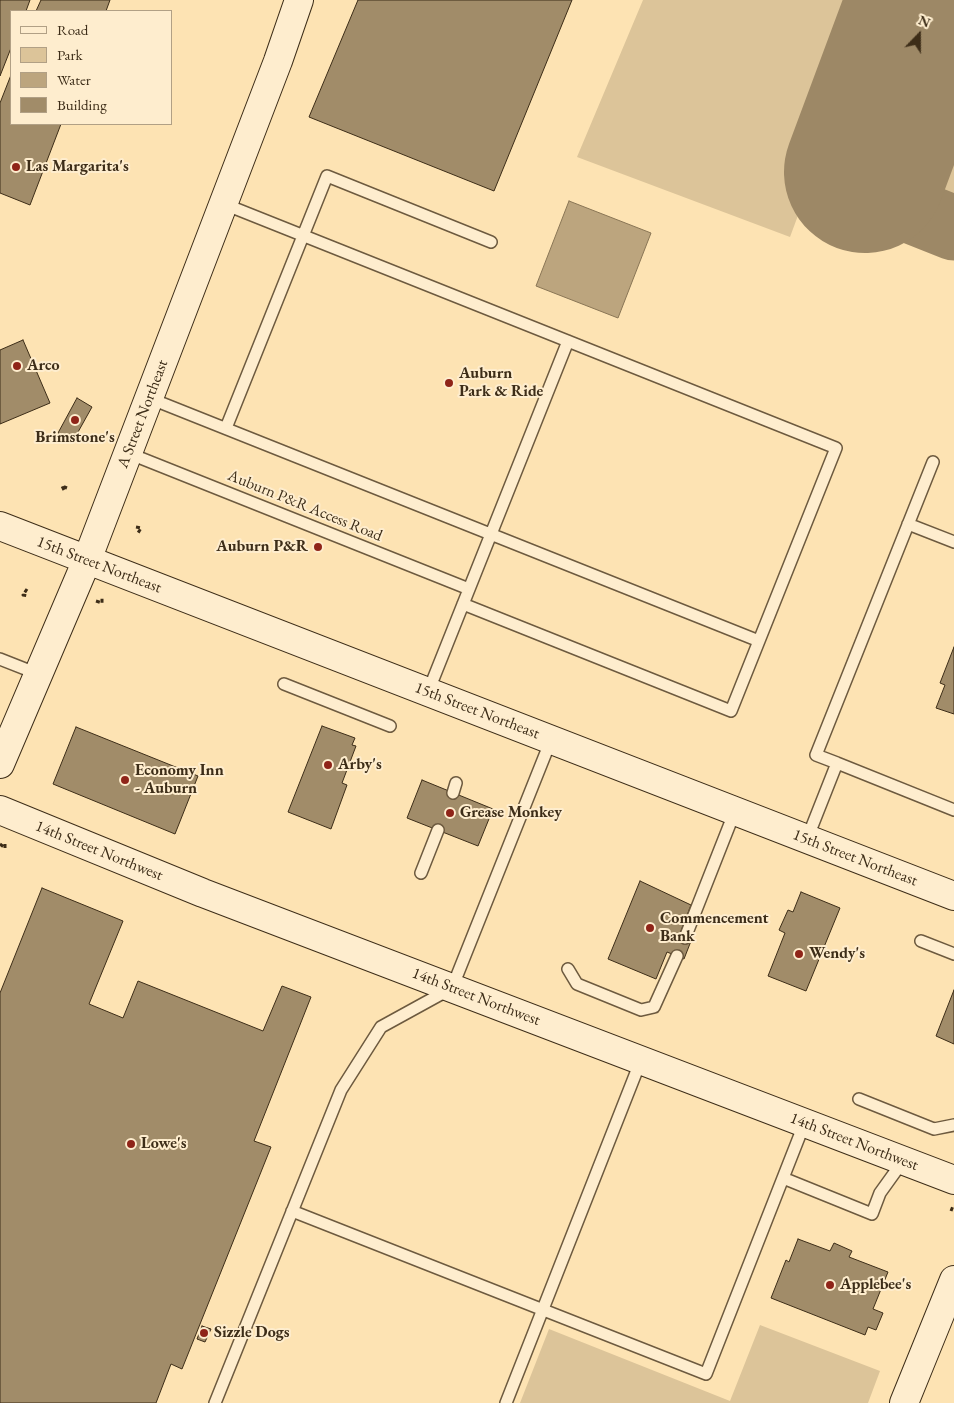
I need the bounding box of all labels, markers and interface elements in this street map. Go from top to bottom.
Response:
legend [10,10,172,125]
north arrow [894,10,944,60]
text: N [916,11,933,32]
text: Road [57,20,88,39]
text: Park [57,45,83,64]
text: Water [57,70,91,89]
text: Building [57,95,107,114]
place label: Las Margarita's [26,157,129,177]
marker: Las Margarita's [10,161,22,173]
place label: Arco [27,356,60,376]
street label: A Street Northeast [113,357,173,471]
marker: Arco [11,360,23,372]
place label: Auburn Park & Ride [459,364,543,402]
marker: Auburn Park & Ride [443,377,455,389]
marker: Brimstone's [69,414,81,426]
place label: Brimstone's [35,428,115,448]
street label: Auburn P&R Access Road [225,466,385,546]
street label: 15th Street Northeast [34,532,164,598]
place label: Auburn P&R [216,537,308,557]
marker: Auburn P&R [312,541,324,553]
street label: 15th Street Northeast [412,678,542,744]
place label: Arby's [338,755,382,775]
marker: Arby's [322,759,334,771]
place label: Economy Inn - Auburn [135,761,224,799]
marker: Economy Inn - Auburn [119,774,131,786]
place label: Grease Monkey [460,803,562,823]
marker: Grease Monkey [444,807,456,819]
street label: 14th Street Northwest [32,817,166,885]
street label: 15th Street Northeast [790,825,920,891]
place label: Commencement Bank [660,909,769,947]
marker: Commencement Bank [644,922,656,934]
place label: Wendy's [809,944,865,964]
marker: Wendy's [793,948,805,960]
street label: 14th Street Northwest [409,964,543,1030]
street label: 14th Street Northwest [787,1109,921,1175]
place label: Lowe's [141,1134,186,1154]
marker: Lowe's [125,1138,137,1150]
place label: Applebee's [840,1275,911,1295]
marker: Applebee's [824,1279,836,1291]
place label: Sizzle Dogs [214,1323,289,1343]
marker: Sizzle Dogs [198,1327,210,1339]

